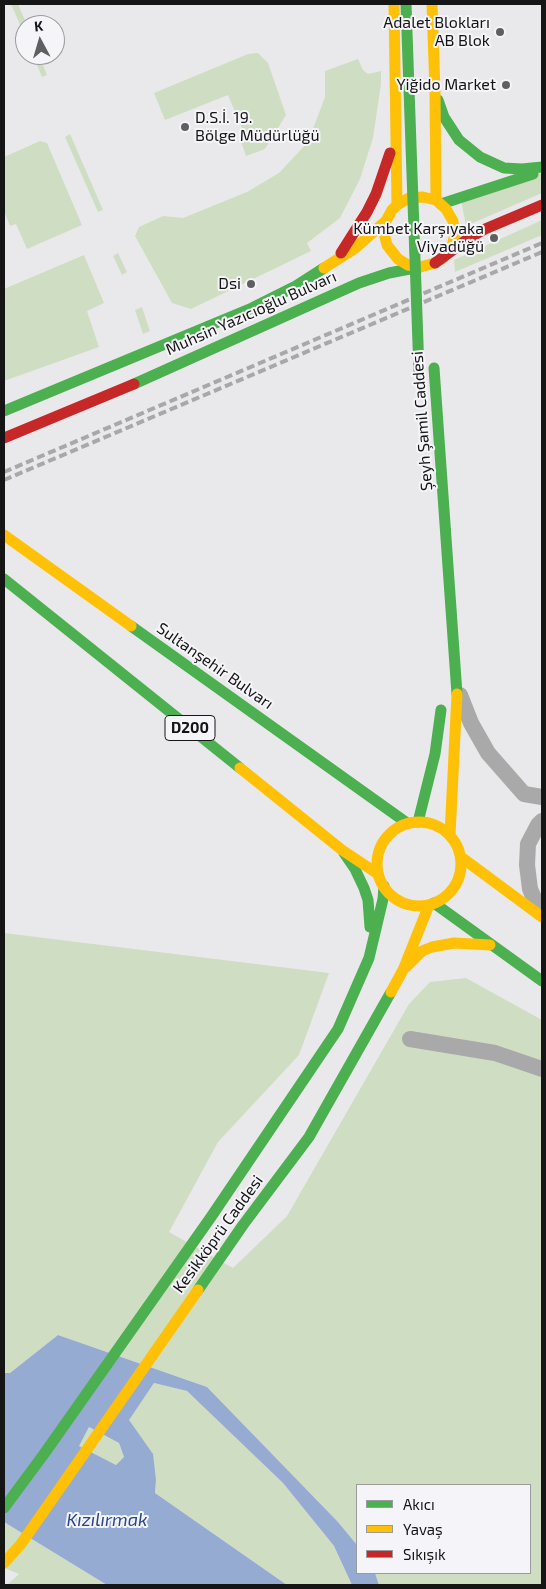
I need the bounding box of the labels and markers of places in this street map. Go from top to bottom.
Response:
place label: Adalet Blokları AB Blok [383,13,490,51]
marker: Adalet Blokları AB Blok [494,26,506,38]
place label: Yiğido Market [396,75,496,95]
marker: Yiğido Market [500,79,512,91]
place label: D.S.İ. 19. Bölge Müdürlüğü [195,108,320,146]
marker: D.S.İ. 19. Bölge Müdürlüğü [179,121,191,133]
place label: Kümbet Karşıyaka Viyadüğü [353,219,484,257]
marker: Kümbet Karşıyaka Viyadüğü [488,232,500,244]
place label: Dsi [218,274,241,294]
marker: Dsi [245,278,257,290]

